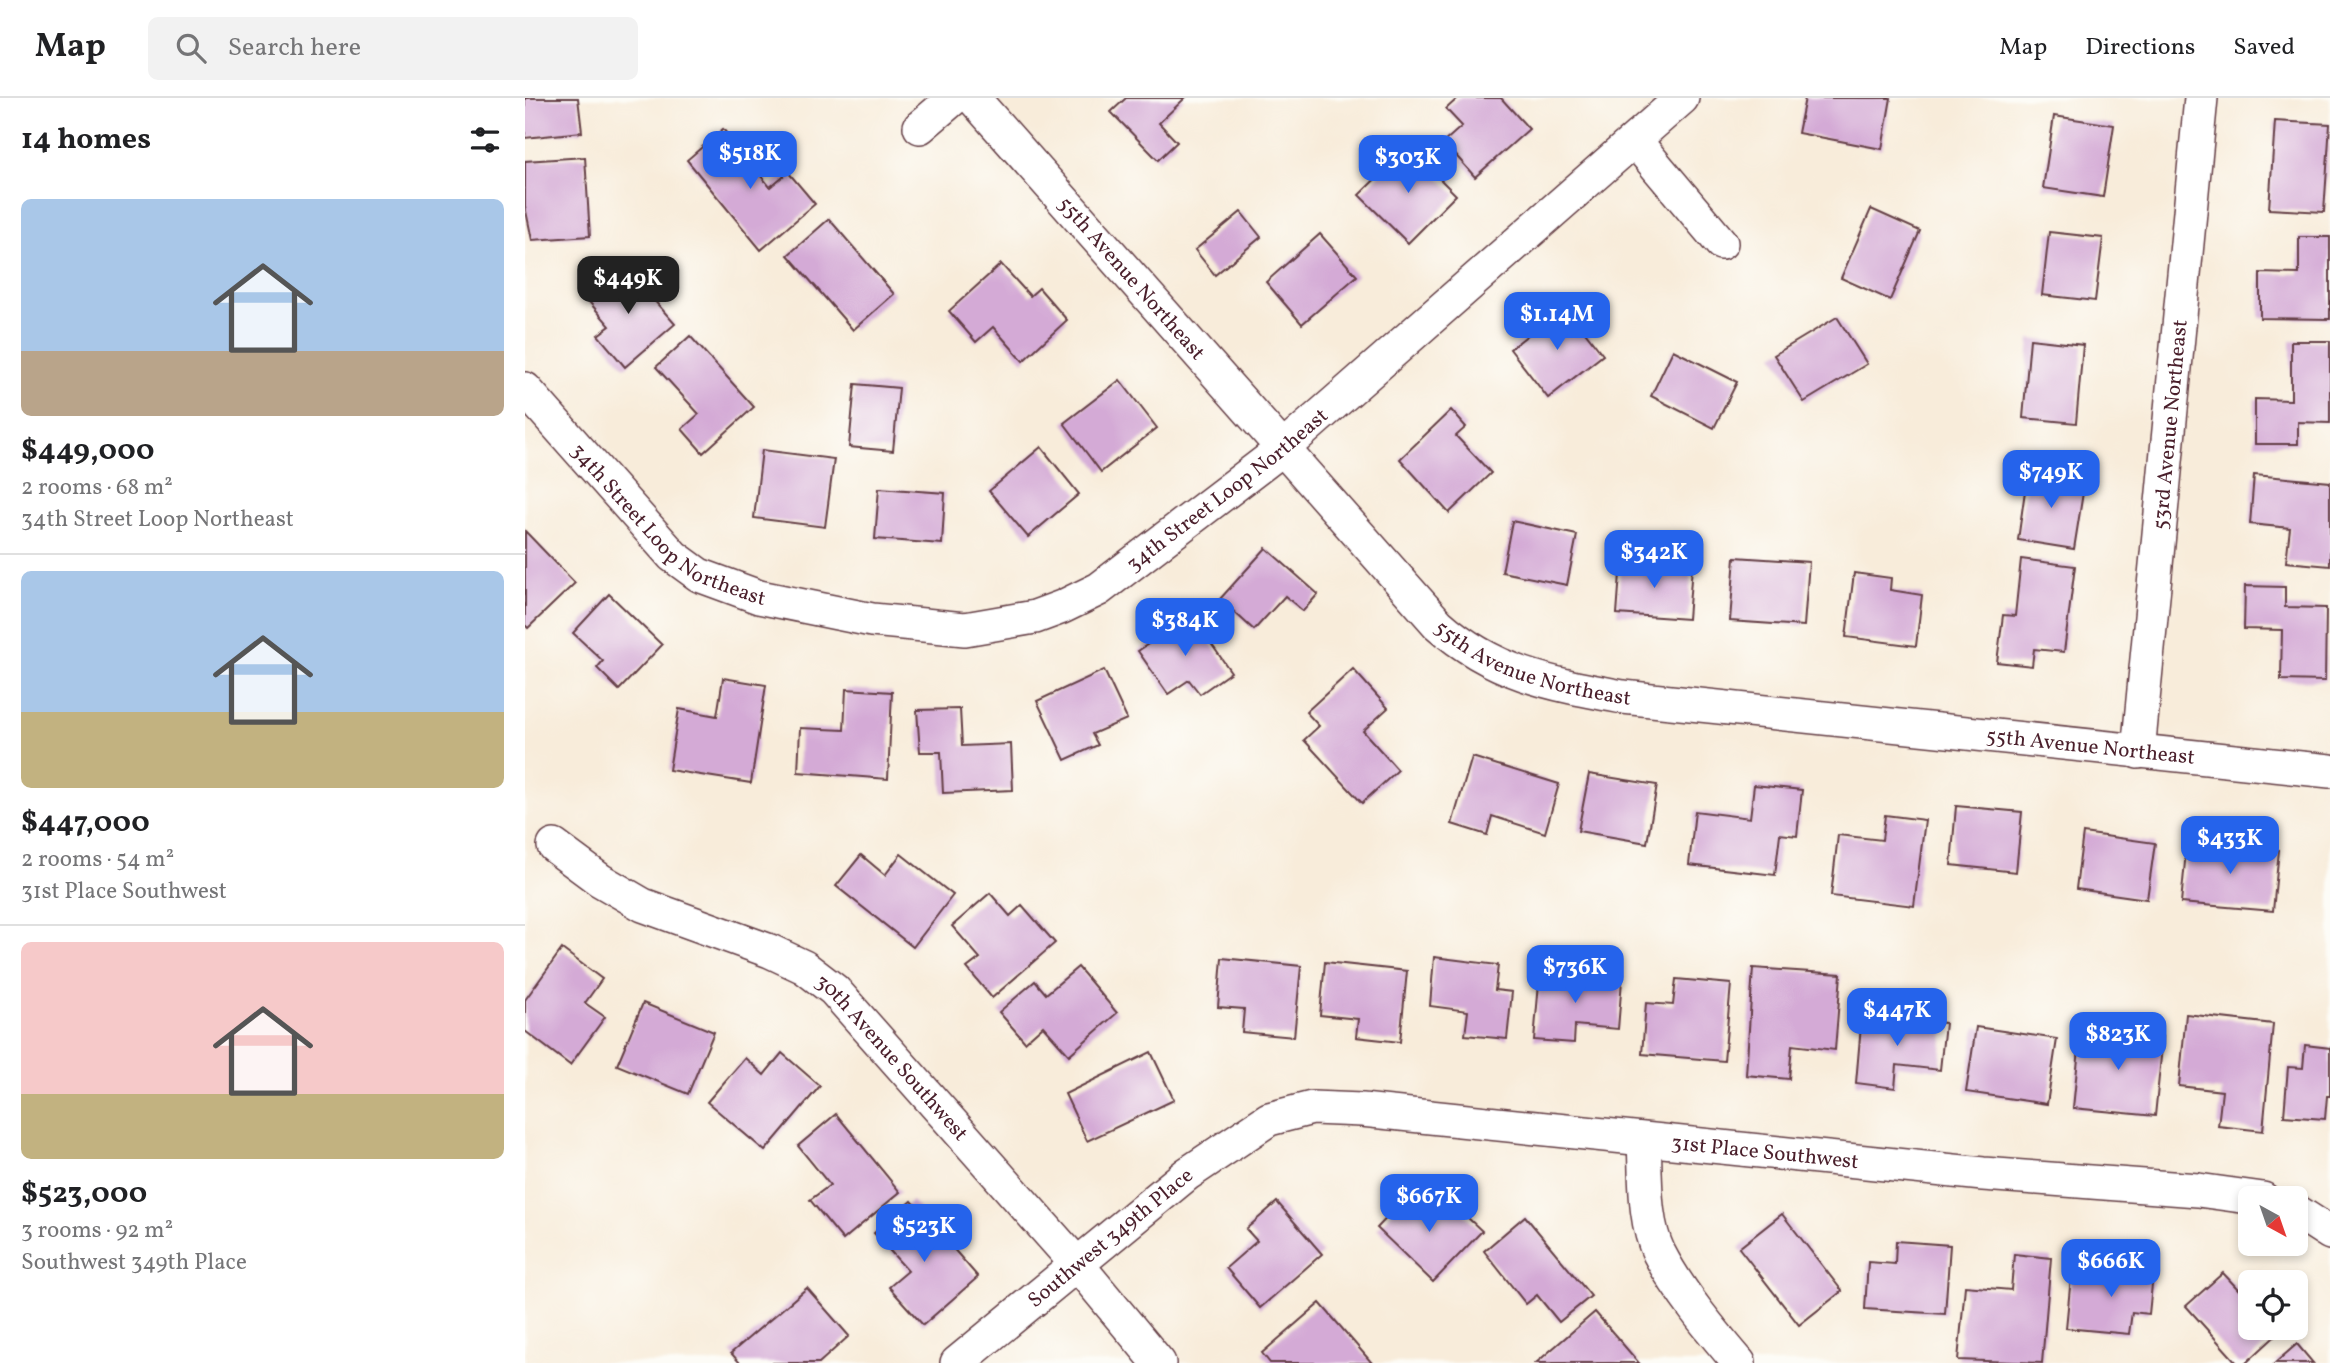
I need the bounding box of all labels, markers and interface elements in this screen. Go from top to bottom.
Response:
search box [148,17,638,80]
text: Map [35,25,106,71]
icon: search [172,29,210,67]
text: Search here [228,30,361,66]
text: Map [1999,31,2047,65]
text: Directions [2085,31,2195,65]
text: Saved [2233,31,2295,65]
text: 14 homes [21,119,151,161]
icon: filters [466,121,504,159]
pin: $518K [701,132,799,191]
pin: $303K [1359,136,1457,195]
text: $518K [719,138,781,170]
text: $303K [1375,142,1441,174]
street label: 55th Avenue Northeast [1051,191,1211,367]
icon: home [200,245,326,371]
pin: $449K [579,256,677,316]
text: $449K [593,263,663,295]
pin: $1.14M [1500,292,1614,352]
text: $1.14M [1520,299,1594,331]
street label: 53rd Avenue Northeast [2146,318,2196,531]
street label: 34th Street Loop Northeast [1121,402,1335,579]
text: $449,000 [21,430,155,472]
street label: 34th Street Loop Northeast [564,437,768,614]
pin: $749K [2002,450,2100,510]
text: $749K [2019,457,2083,489]
text: 2 rooms · 68 m² [21,472,173,504]
text: 34th Street Loop Northeast [21,504,294,536]
pin: $342K [1605,531,1703,590]
text: $342K [1620,537,1688,569]
pin: $384K [1136,598,1234,658]
text: $384K [1151,605,1219,637]
street label: 55th Avenue Northeast [1428,614,1632,714]
icon: home [200,617,326,743]
street label: 55th Avenue Northeast [1985,722,2196,773]
text: $447,000 [21,802,150,844]
pin: $433K [2181,816,2279,876]
text: $433K [2197,823,2263,855]
text: 2 rooms · 54 m² [21,844,174,876]
text: 31st Place Southwest [21,876,227,908]
pin: $736K [1526,946,1624,1005]
text: $736K [1543,952,1607,984]
street label: 30th Avenue Southwest [809,968,974,1148]
icon: home [200,988,326,1114]
pin: $447K [1848,988,1946,1048]
text: $447K [1863,995,1931,1027]
pin: $823K [2069,1012,2167,1072]
text: $823K [2085,1019,2151,1051]
street label: 31st Place Southwest [1670,1129,1860,1177]
street label: Southwest 349th Place [1022,1162,1200,1315]
text: $523,000 [21,1173,147,1215]
pin: $667K [1380,1174,1478,1234]
text: $667K [1396,1181,1462,1213]
north arrow [2238,1186,2308,1256]
map controls [2238,1186,2308,1340]
pin: $523K [875,1204,973,1264]
text: $523K [892,1211,956,1243]
text: 3 rooms · 92 m² [21,1215,173,1247]
pin: $666K [2062,1240,2160,1299]
text: $666K [2077,1246,2145,1278]
text: Southwest 349th Place [21,1247,247,1279]
button: locate [2238,1270,2308,1340]

